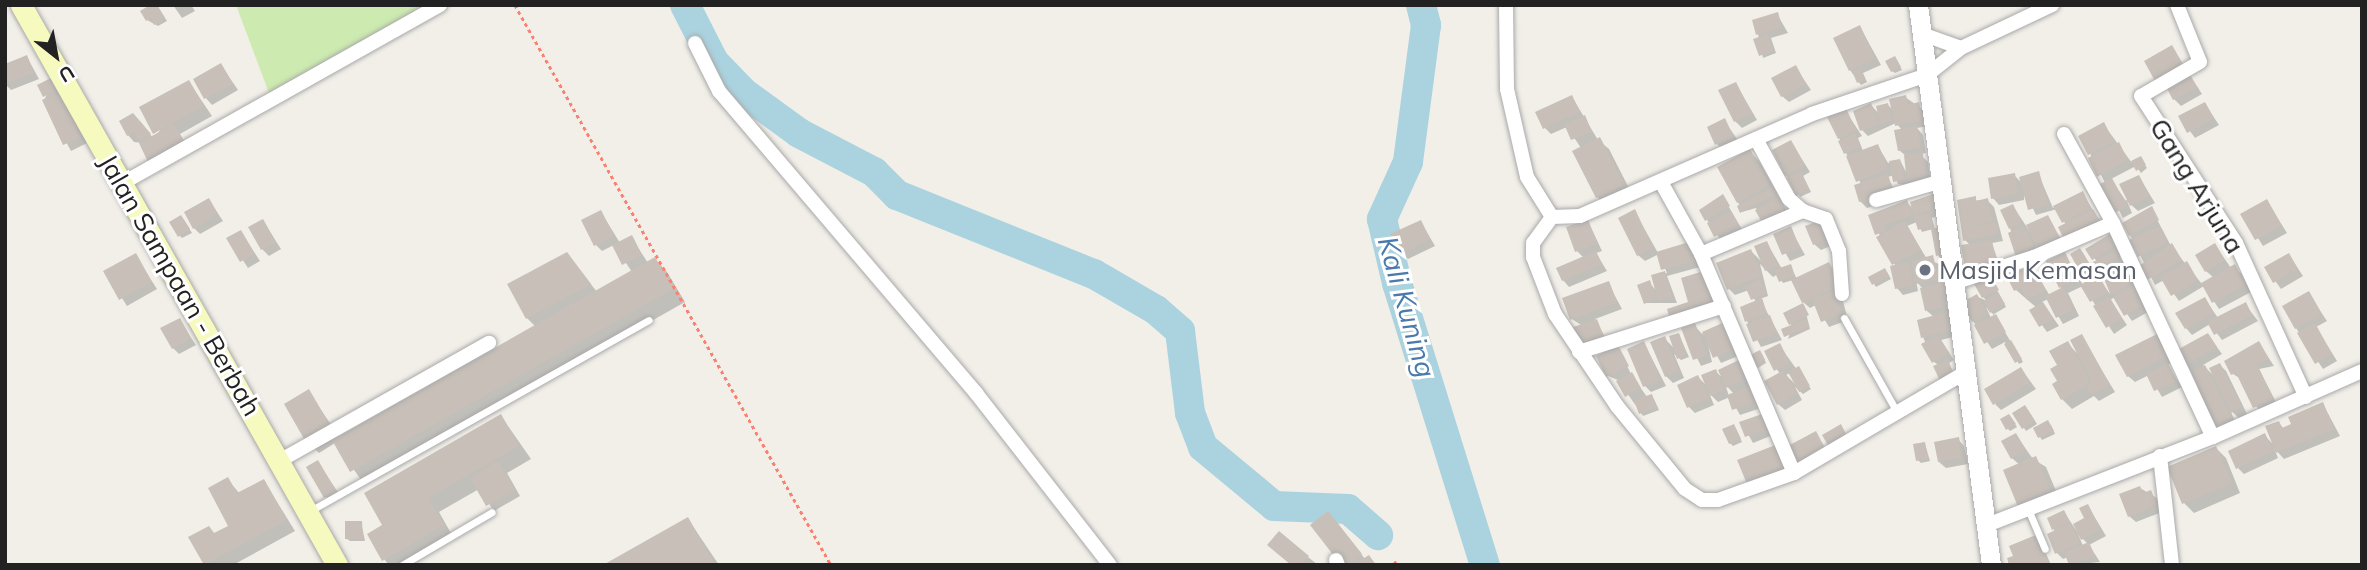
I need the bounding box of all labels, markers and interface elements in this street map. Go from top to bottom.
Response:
north arrow [21,21,91,91]
text: U [55,60,79,88]
street label: Gang Arjuna [2143,113,2251,259]
street label: Jalan Sampaan - Berbah [92,149,268,421]
water label: Kali Kuning [1371,233,1443,381]
place label: Masjid Kemasan [1939,254,2137,286]
marker: Masjid Kemasan [1917,262,1933,278]

